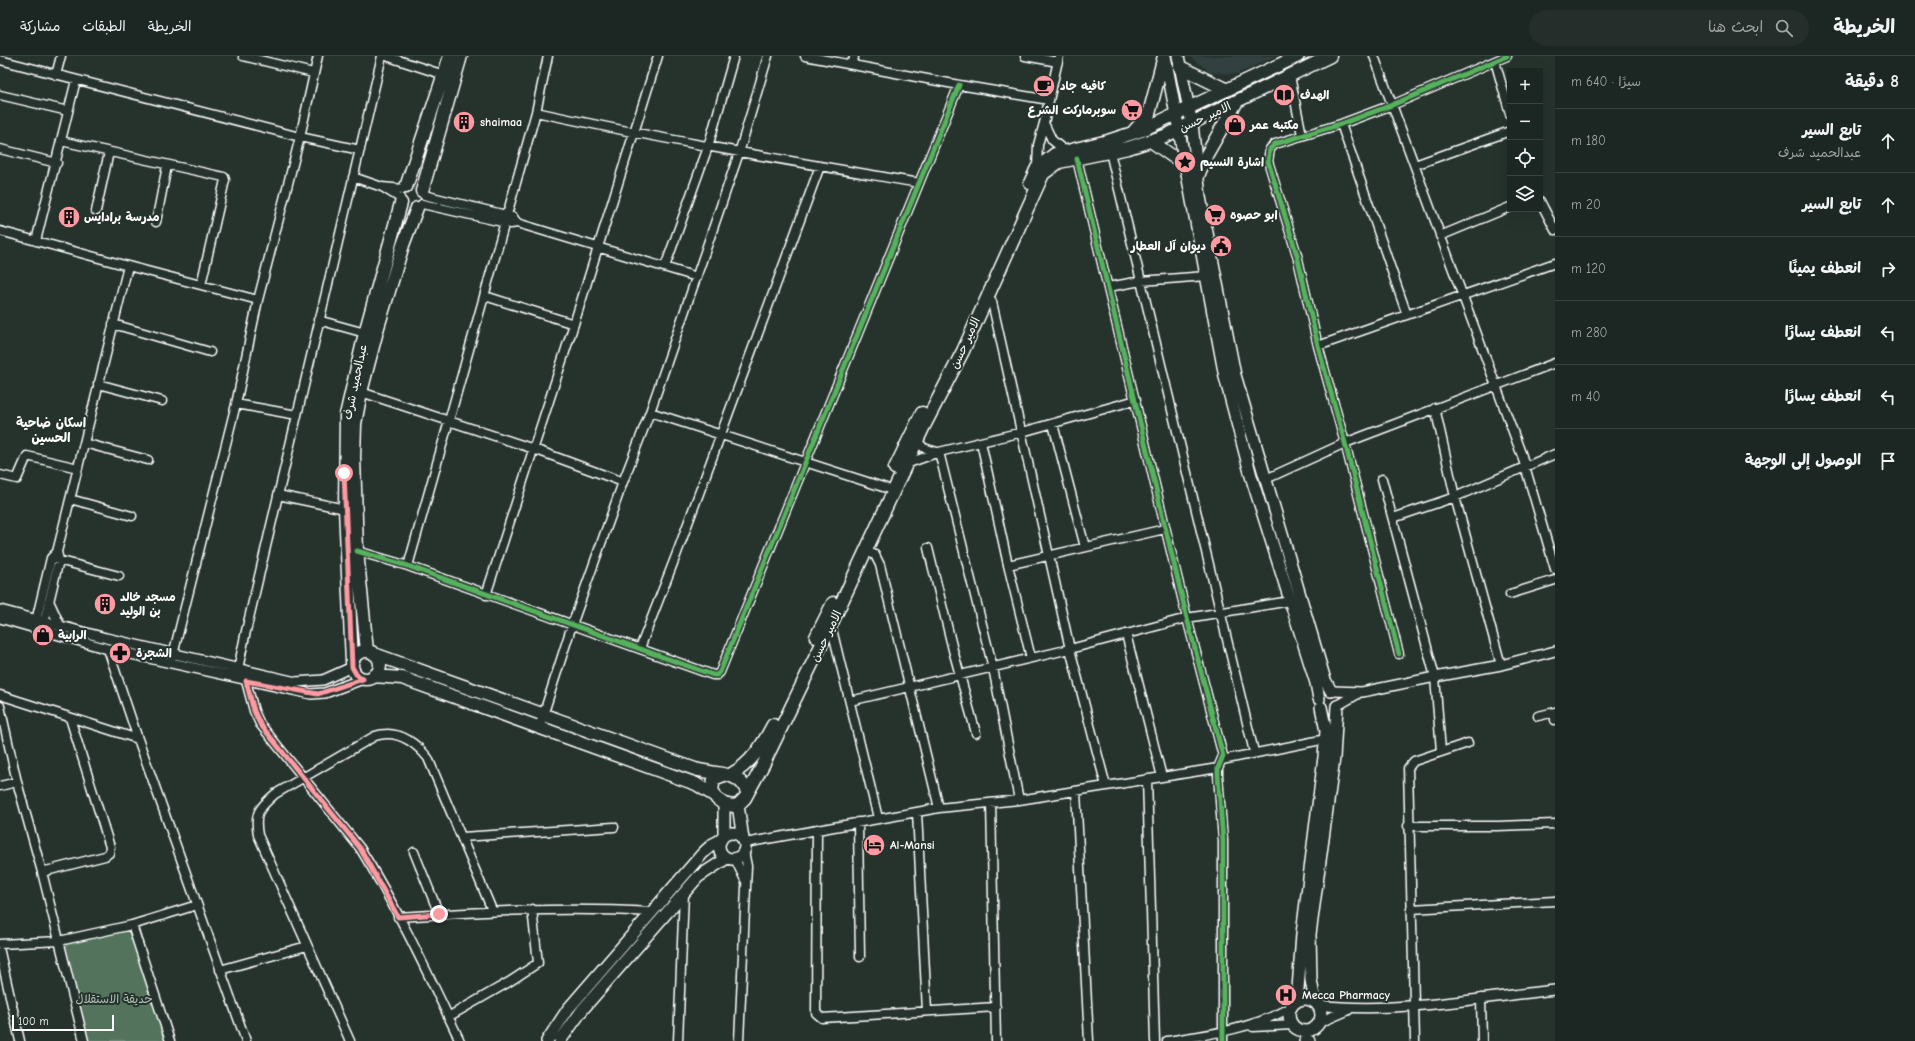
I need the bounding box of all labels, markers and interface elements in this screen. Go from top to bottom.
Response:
search box [1529,10,1809,46]
text: الخريطة [1833,16,1895,38]
icon: search [1773,17,1795,39]
text: مشاركة [20,18,60,35]
text: الطبقات [82,18,126,35]
text: الخريطة [148,18,191,35]
text: ابحث هنا [1708,18,1763,36]
map controls [1507,68,1543,212]
button: + [1507,68,1543,104]
text: 8 دقيقة [1845,72,1899,91]
cafe icon: كافيه جاد [1031,73,1057,99]
text: سيرًا · 640 m [1571,74,1641,89]
place label: كافيه جاد [1060,79,1107,93]
library icon: الهدف [1271,82,1297,108]
place label: الهدف [1300,88,1329,102]
supermarket icon: سوبرماركت الشرع [1119,97,1145,123]
street label: الامير حسن [1177,99,1233,135]
place label: سوبرماركت الشرع [1028,103,1116,118]
button: − [1507,104,1543,140]
building icon: shaimaa [451,109,477,135]
shop icon: مكتبه عمر [1222,112,1248,138]
place label: shaimaa [480,115,522,129]
place label: مكتبه عمر [1249,118,1299,132]
text: تابع السير [1802,121,1861,139]
icon: ahead [1877,130,1899,152]
text: 180 m [1571,133,1606,148]
button: locate [1507,140,1543,176]
text: عبدالحميد شرف [1778,145,1861,160]
place icon: اشارة النسيم [1172,149,1198,175]
place label: اشارة النسيم [1200,155,1264,171]
button: layers [1507,176,1543,212]
icon: ahead [1877,194,1899,216]
text: تابع السير [1802,195,1861,213]
text: 20 m [1571,197,1601,212]
supermarket icon: ابو حصوه [1202,202,1228,228]
building icon: مدرسة برادايس [56,204,82,230]
place label: ابو حصوه [1230,208,1278,223]
place label: مدرسة برادايس [84,210,160,224]
public building icon: ديوان آل العطار [1208,233,1234,259]
place label: ديوان آل العطار [1130,239,1206,254]
icon: right [1877,258,1899,280]
text: انعطف يمينًا [1789,259,1861,277]
text: 120 m [1571,261,1606,276]
street label: الامير حسن [947,315,983,371]
icon: left [1877,322,1899,344]
text: انعطف يسارًا [1785,323,1861,341]
text: 280 m [1571,325,1608,340]
street label: عبدالحميد شرف [340,343,371,421]
icon: left [1877,386,1899,408]
text: انعطف يسارًا [1785,387,1861,405]
text: 40 m [1571,389,1600,404]
district label: اسكان ضاحية الحسين [16,415,86,446]
icon: arrive [1877,450,1899,472]
text: الوصول إلى الوجهة [1745,451,1861,469]
route start [335,464,353,482]
place label: مسجد خالد بن الوليد [120,590,176,619]
building icon: مسجد خالد بن الوليد [92,591,118,617]
street label: الامير حسن [808,608,844,664]
shop icon: الرابية [30,622,56,648]
place label: الرابية [58,628,86,642]
pharmacy icon: الشجرة [107,640,133,666]
place label: الشجرة [136,646,172,660]
hotel icon: Al-Mansi [861,832,887,858]
place label: Al-Mansi [890,838,935,852]
route end [430,905,448,923]
hospital icon: Mecca Pharmacy [1273,982,1299,1008]
place label: Mecca Pharmacy [1302,988,1390,1002]
park label: حديقة الاستقلال [75,992,153,1006]
scale bar [12,1013,114,1032]
text: 100 m [18,1015,49,1028]

